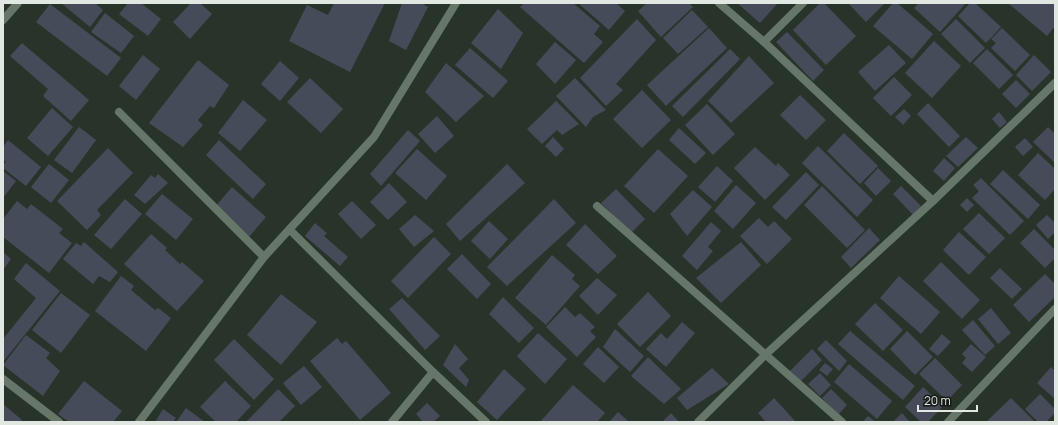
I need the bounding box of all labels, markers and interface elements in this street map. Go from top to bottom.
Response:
scale bar [918,387,977,413]
text: 20 m [924,392,951,409]

